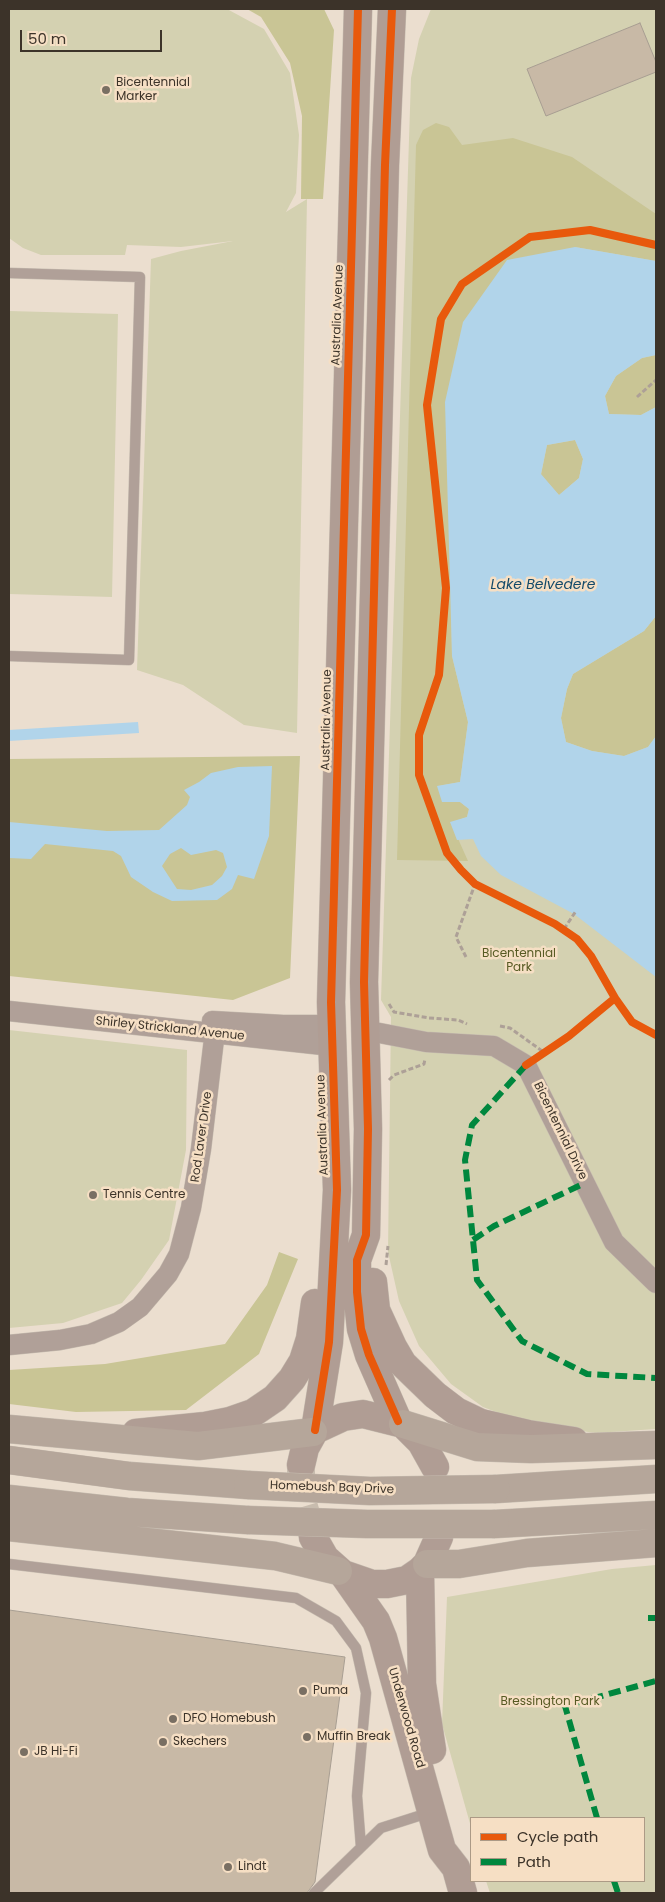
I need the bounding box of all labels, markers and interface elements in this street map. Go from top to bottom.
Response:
scale bar [22,20,165,52]
text: 50 m [28,28,66,49]
place label: Bicentennial Marker [116,76,190,104]
marker: Bicentennial Marker [100,84,112,96]
street label: Australia Avenue [329,264,347,366]
water label: Lake Belvedere [491,577,595,593]
street label: Australia Avenue [319,669,335,771]
park label: Bicentennial Park [482,947,556,975]
street label: Shirley Strickland Avenue [95,1014,245,1044]
street label: Australia Avenue [314,1074,332,1176]
street label: Bicentennial Drive [530,1080,590,1182]
street label: Rod Laver Drive [189,1091,215,1183]
place label: Tennis Centre [103,1188,185,1202]
marker: Tennis Centre [87,1189,99,1201]
street label: Homebush Bay Drive [270,1479,394,1497]
street label: Underwood Road [385,1666,427,1770]
place label: Puma [313,1684,348,1698]
marker: Puma [297,1685,309,1697]
park label: Bressington Park [500,1695,600,1709]
place label: DFO Homebush [183,1712,276,1726]
marker: DFO Homebush [167,1713,179,1725]
place label: Muffin Break [317,1730,390,1744]
marker: Muffin Break [301,1731,313,1743]
place label: Skechers [173,1735,227,1749]
marker: Skechers [157,1736,169,1748]
place label: JB Hi-Fi [34,1745,78,1759]
marker: JB Hi-Fi [18,1746,30,1758]
legend [470,1817,645,1882]
text: Cycle path [517,1826,598,1847]
text: Path [517,1851,551,1872]
place label: Lindt [238,1860,266,1874]
marker: Lindt [222,1861,234,1873]

